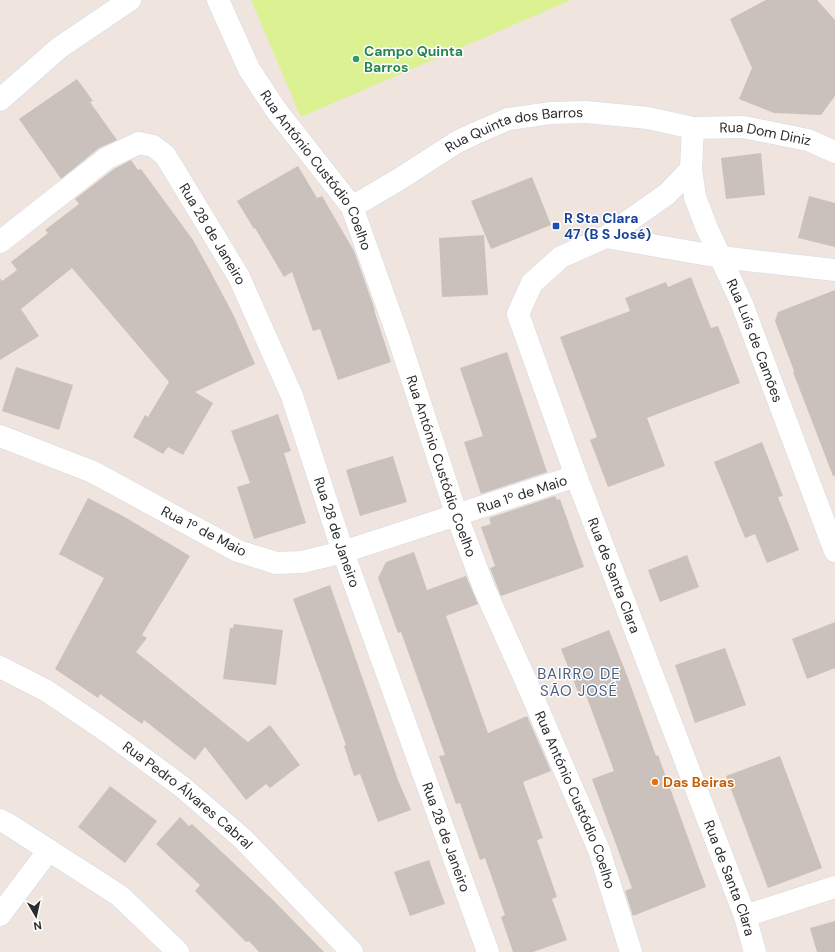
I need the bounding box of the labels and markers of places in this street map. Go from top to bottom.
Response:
place label: Campo Quinta Barros [364,42,463,76]
marker: Campo Quinta Barros [351,54,361,64]
place label: R Sta Clara 47 (B S José) [564,209,652,243]
marker: R Sta Clara 47 (B S José) [551,221,561,231]
place label: Das Beiras [663,773,734,791]
marker: Das Beiras [650,777,660,787]

